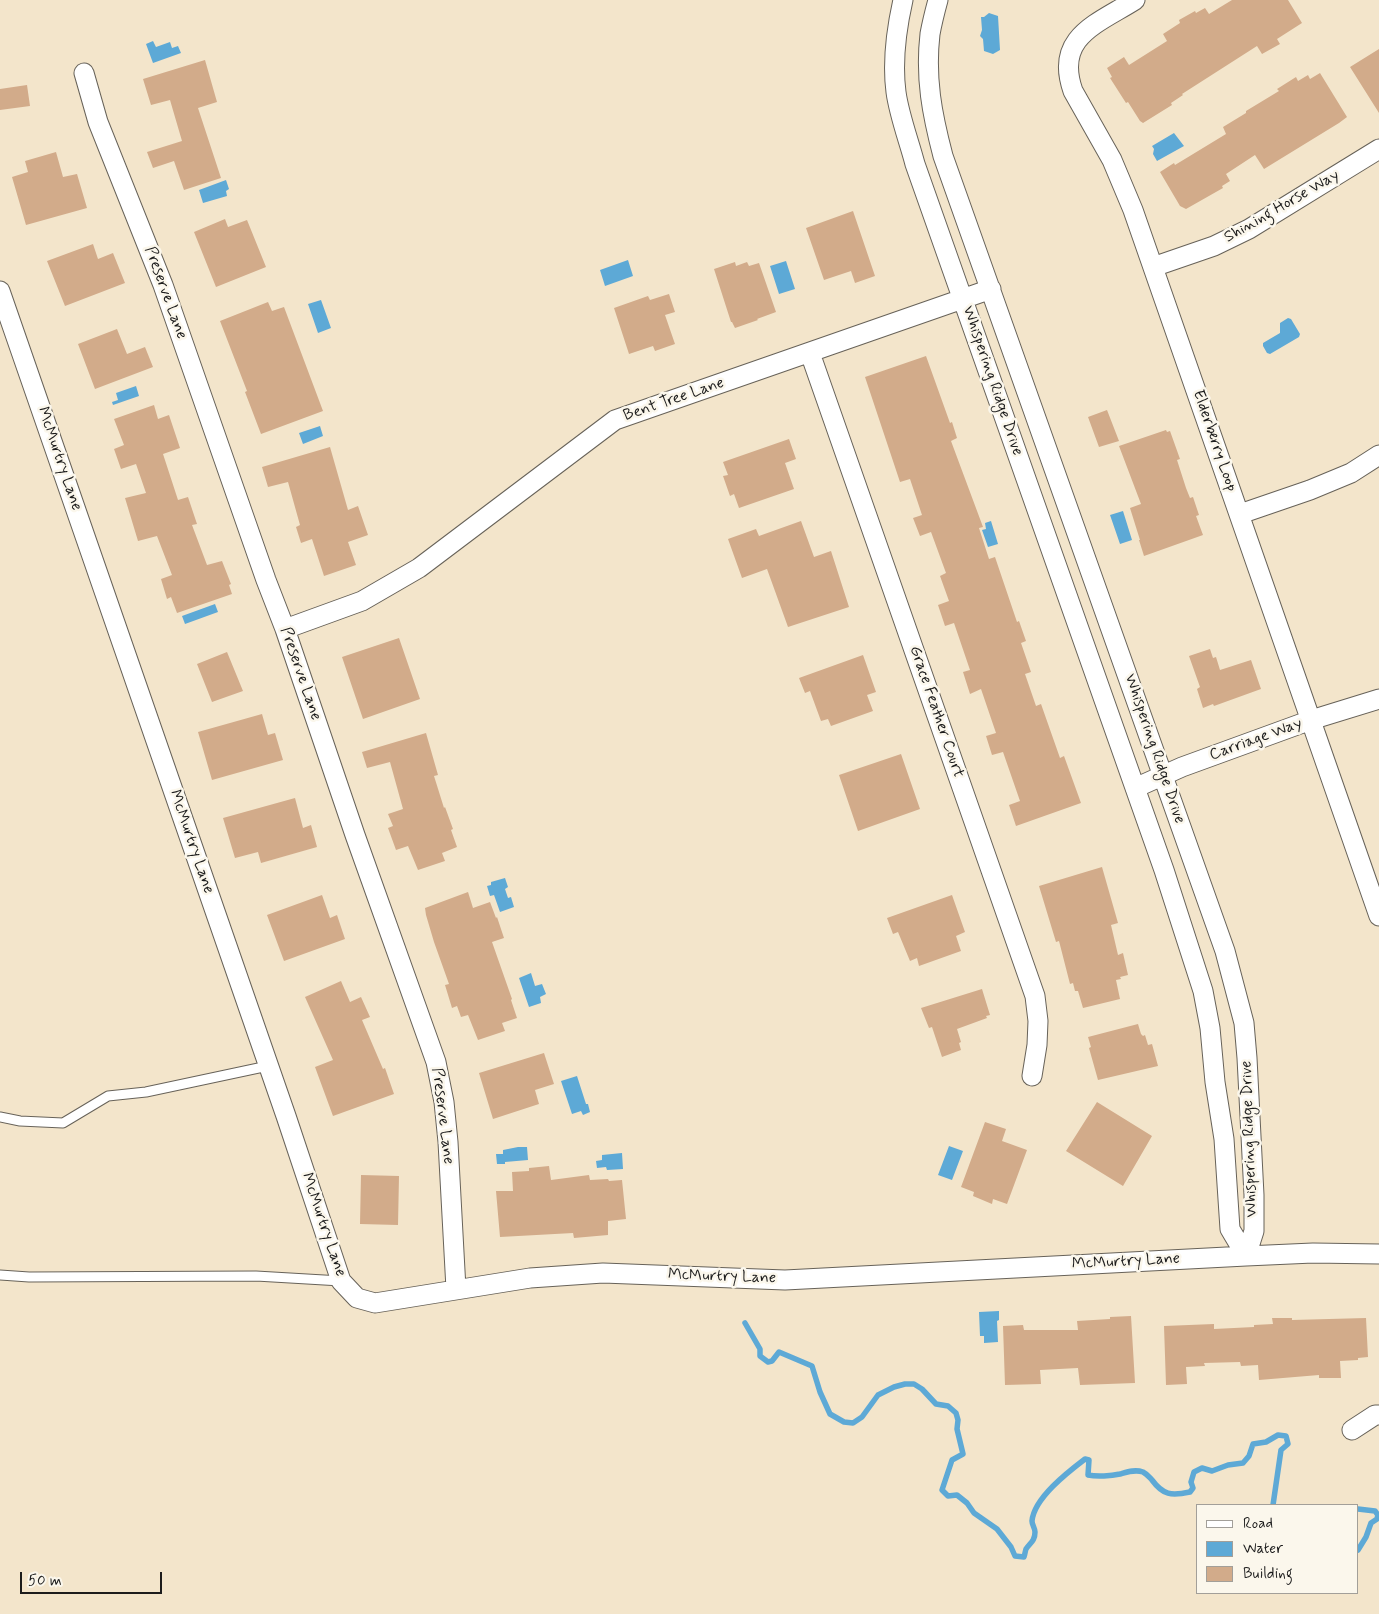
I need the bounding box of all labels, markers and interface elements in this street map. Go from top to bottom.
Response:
street label: Shining Horse Way [1221,166,1343,248]
street label: Preserve Lane [139,244,191,342]
street label: Whispering Ridge Drive [957,304,1027,458]
street label: Bent Tree Lane [621,374,727,426]
street label: Elderberry Loop [1188,388,1240,494]
street label: McMurtry Lane [32,405,86,513]
street label: Preserve Lane [275,625,325,723]
street label: Grace Feather Court [904,644,968,780]
street label: Whispering Ridge Drive [1119,672,1189,826]
street label: Carriage Way [1207,714,1305,766]
street label: McMurtry Lane [164,788,218,896]
street label: Whispering Ridge Drive [1238,1060,1262,1218]
street label: Preserve Lane [427,1067,457,1165]
street label: McMurtry Lane [296,1171,350,1279]
street label: McMurtry Lane [1071,1250,1181,1274]
street label: McMurtry Lane [668,1266,776,1288]
legend [1196,1504,1359,1594]
text: Road [1243,1514,1273,1534]
text: Water [1243,1539,1283,1559]
scale bar [22,1562,165,1594]
text: Building [1243,1564,1293,1584]
text: 50 m [28,1571,62,1591]

